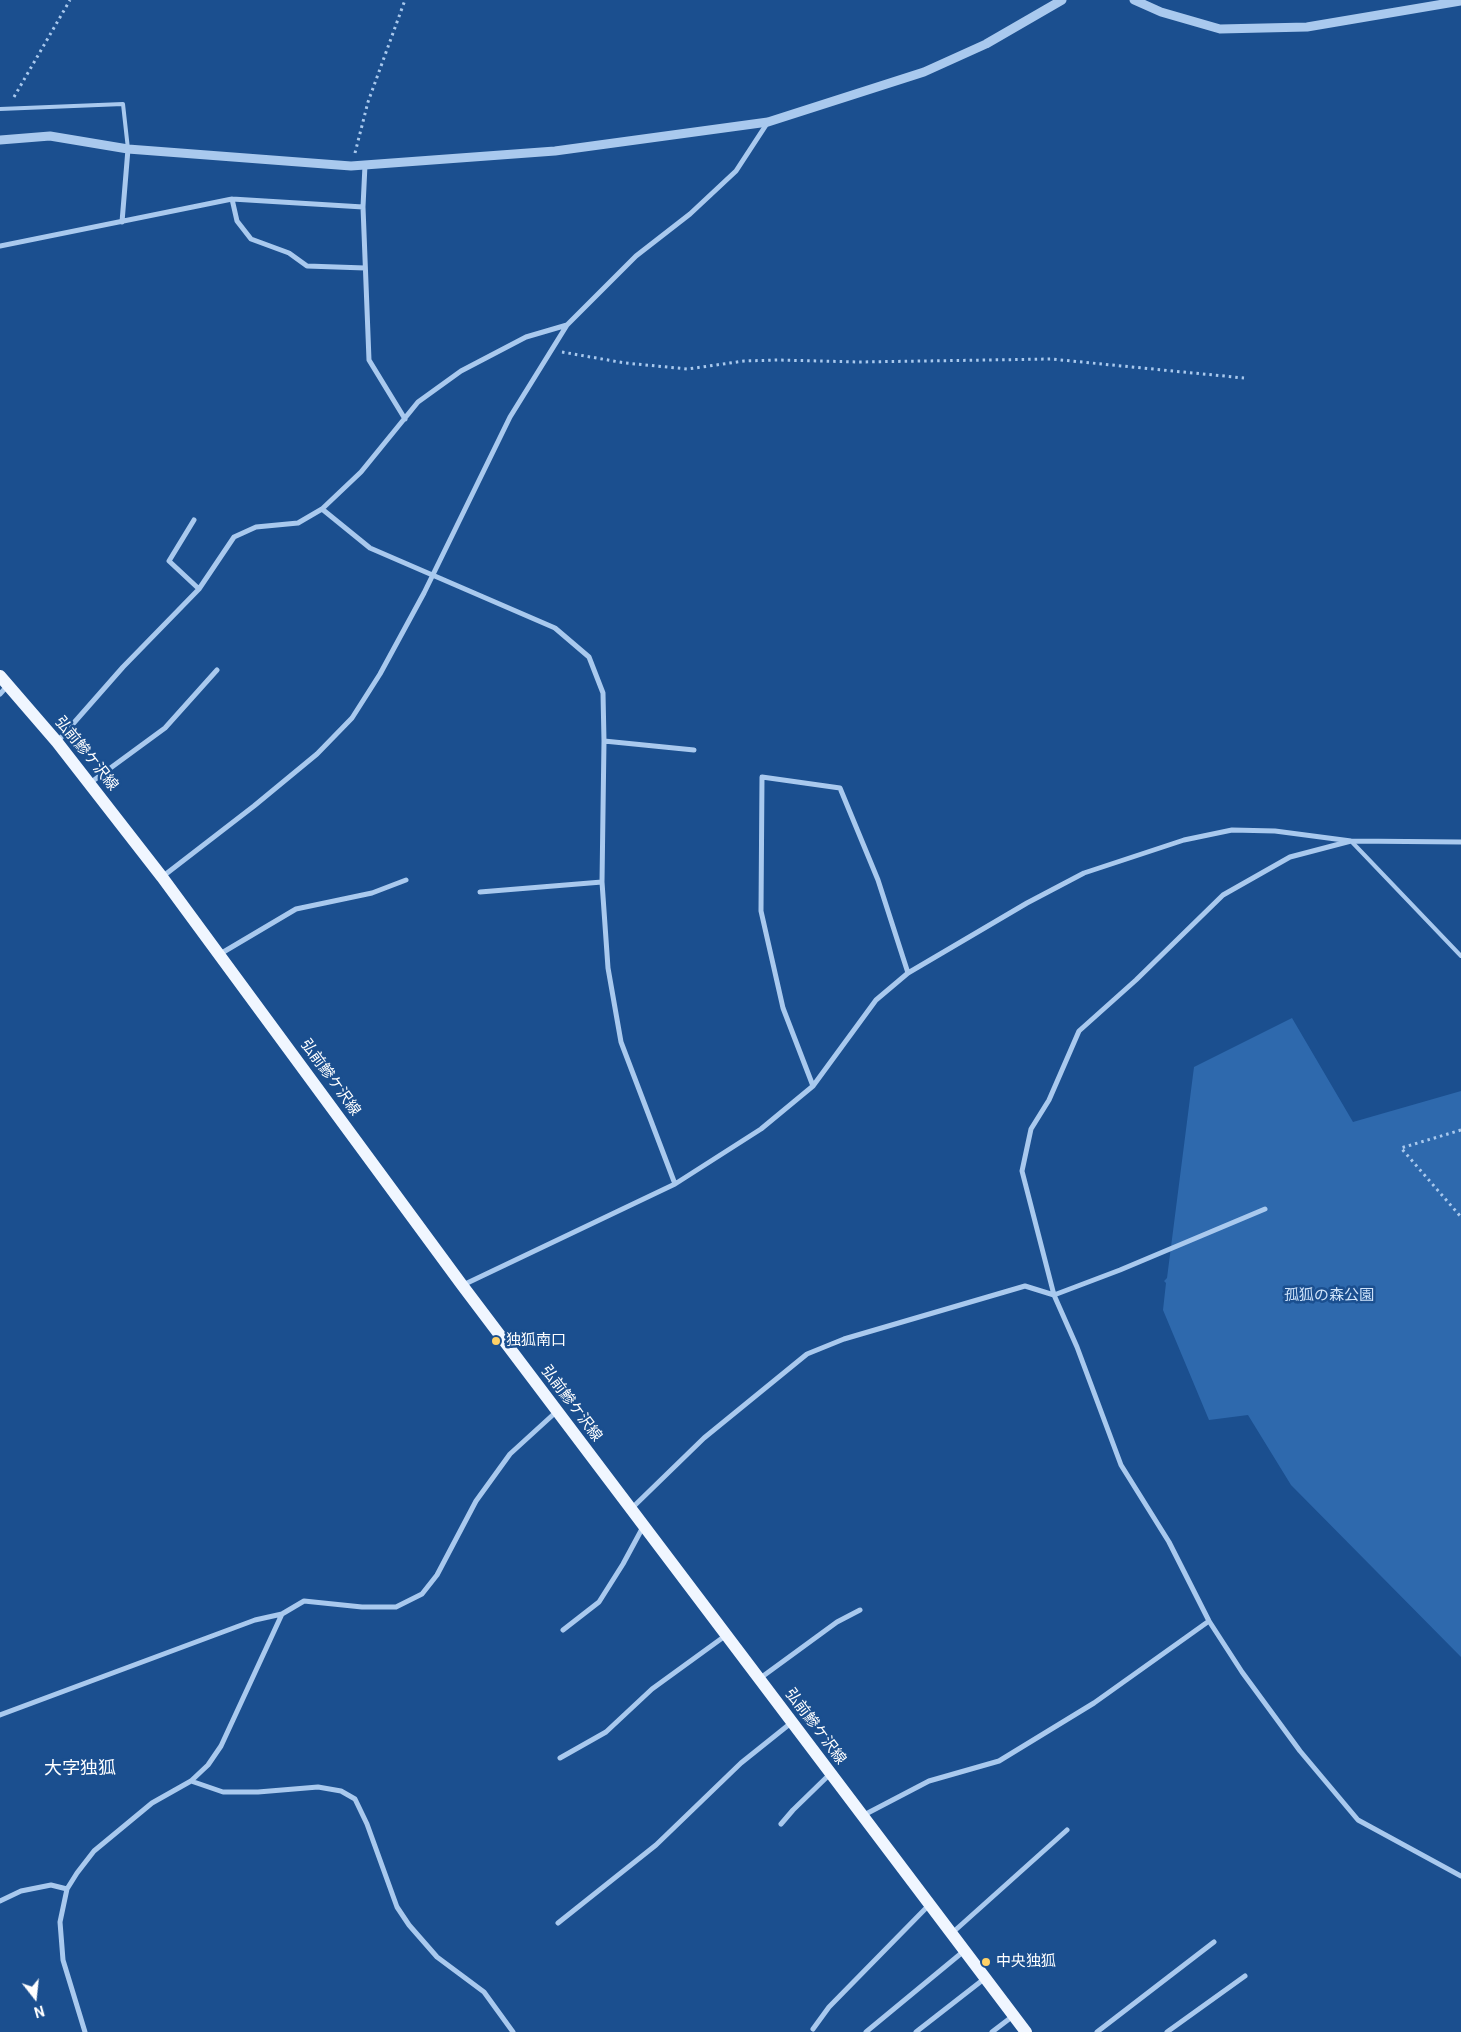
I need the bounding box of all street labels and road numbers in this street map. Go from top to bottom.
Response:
street label: 弘前鰺ケ沢線 [51,713,121,795]
street label: 弘前鰺ケ沢線 [296,1036,364,1120]
street label: 弘前鰺ケ沢線 [537,1363,605,1445]
street label: 弘前鰺ケ沢線 [781,1686,849,1768]

